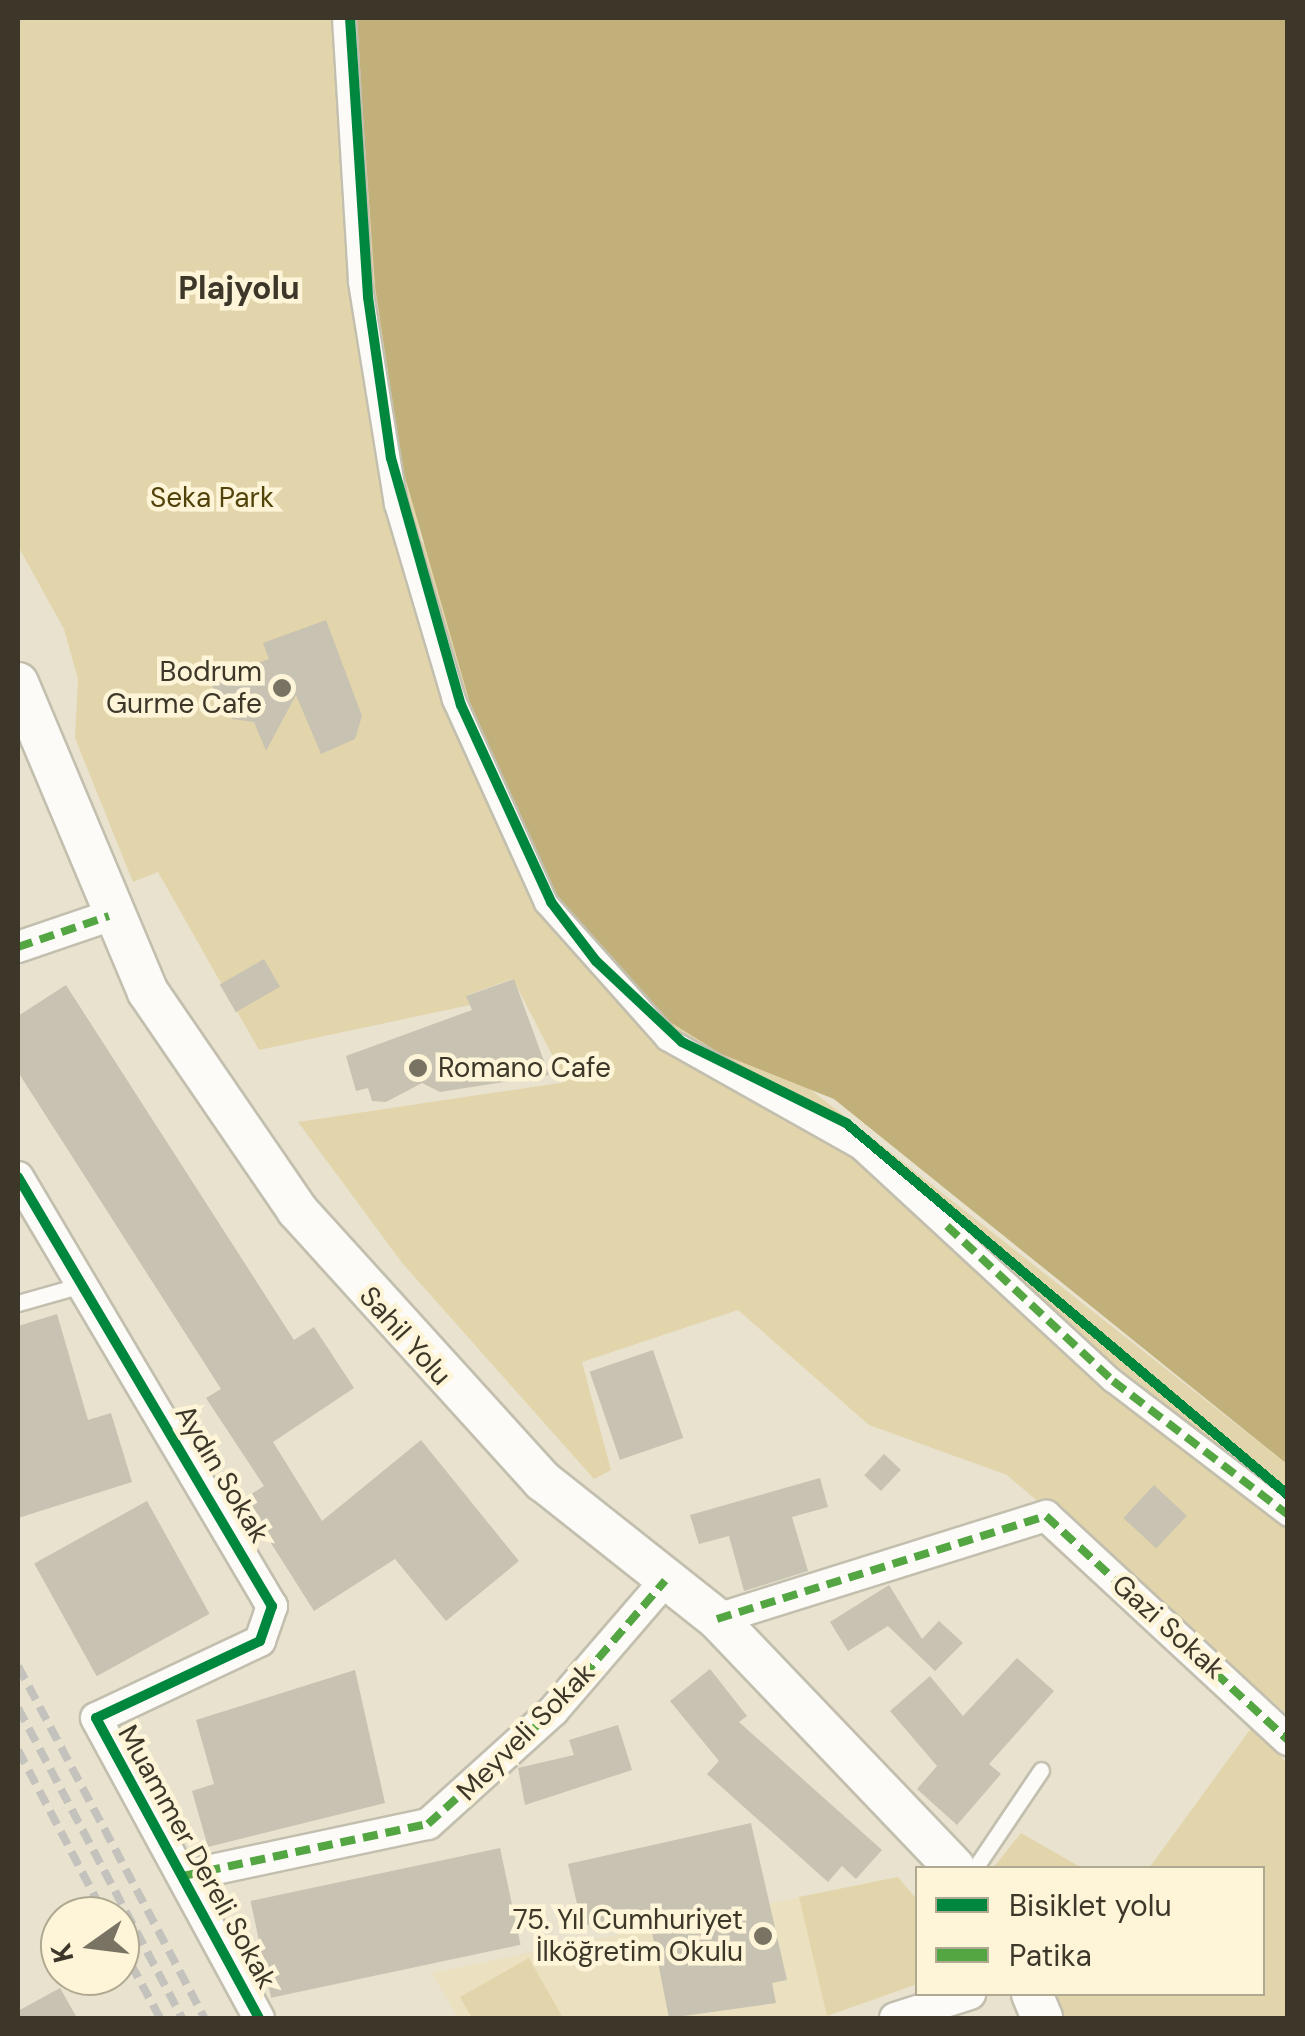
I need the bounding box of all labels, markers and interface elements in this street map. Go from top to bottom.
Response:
district label: Plajyolu [178,269,300,307]
park label: Seka Park [150,481,274,515]
place label: Bodrum Gurme Cafe [106,655,262,721]
marker: Bodrum Gurme Cafe [271,677,293,699]
place label: Romano Cafe [438,1051,611,1085]
marker: Romano Cafe [407,1057,429,1079]
street label: Sahil Yolu [352,1280,458,1392]
street label: Aydın Sokak [168,1399,276,1549]
street label: Gazi Sokak [1105,1568,1231,1686]
street label: Meyveli Sokak [450,1656,602,1808]
street label: Muammer Dereli Sokak [111,1719,283,1995]
legend [915,1866,1265,1996]
text: Bisiklet yolu [1009,1886,1172,1925]
north arrow [40,1896,140,1996]
place label: 75. Yıl Cumhuriyet İlköğretim Okulu [513,1903,743,1969]
marker: 75. Yıl Cumhuriyet İlköğretim Okulu [752,1925,774,1947]
text: Patika [1009,1936,1092,1975]
text: K [42,1940,83,1966]

